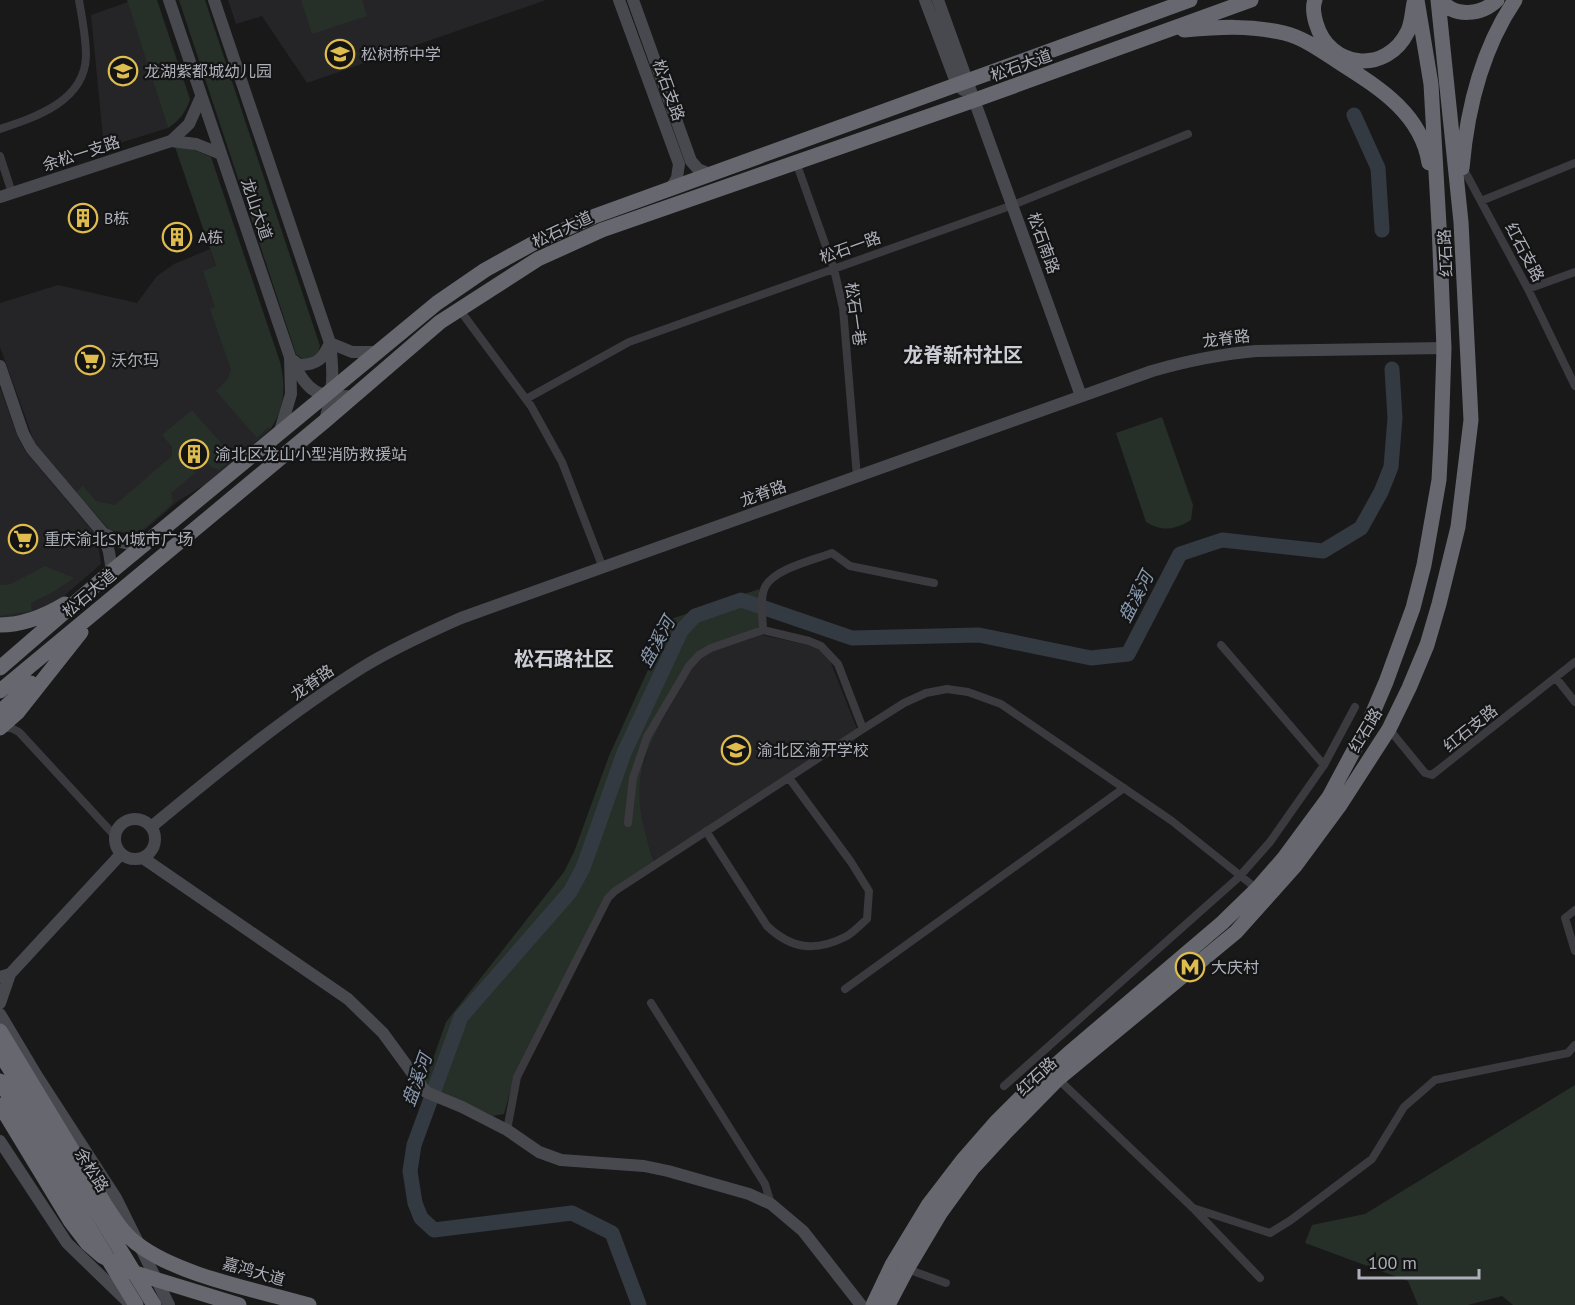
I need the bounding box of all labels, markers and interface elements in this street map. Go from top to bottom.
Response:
school or university icon: 松树桥中学 [324,38,356,70]
place label: 松树桥中学 [361,44,441,64]
street label: 松石大道 [988,45,1054,85]
school or university icon: 龙湖紫都城幼儿园 [107,55,139,87]
street label: 松石支路 [649,57,689,123]
place label: 龙湖紫都城幼儿园 [144,61,272,81]
street label: 余松一支路 [40,131,122,175]
street label: 龙山大道 [237,175,277,243]
building icon: B栋 [67,202,99,234]
street label: 松石大道 [529,206,595,252]
place label: B栋 [104,208,129,228]
street label: 松石南路 [1024,210,1064,276]
street label: 红石支路 [1501,219,1549,285]
building icon: A栋 [161,221,193,253]
place label: A栋 [198,227,223,247]
street label: 松石一路 [817,227,883,267]
street label: 红石路 [1434,229,1456,277]
street label: 松石一巷 [842,281,870,347]
street label: 龙脊路 [1201,325,1251,351]
district label: 龙脊新村社区 [903,342,1023,368]
supermarket icon: 沃尔玛 [74,344,106,376]
place label: 沃尔玛 [111,350,159,370]
building icon: 渝北区龙山小型消防救援站 [178,438,210,470]
place label: 渝北区龙山小型消防救援站 [215,444,407,464]
street label: 龙脊路 [737,475,789,511]
supermarket icon: 重庆渝北SM城市广场 [7,523,39,555]
place label: 重庆渝北SM城市广场 [44,529,193,549]
street label: 松石大道 [58,565,120,621]
water label: 盘溪河 [1113,565,1159,626]
water label: 盘溪河 [633,610,681,671]
district label: 松石路社区 [514,646,614,672]
street label: 龙脊路 [287,660,337,704]
street label: 红石支路 [1439,700,1501,756]
street label: 红石路 [1344,704,1386,756]
school or university icon: 渝北区渝开学校 [720,734,752,766]
place label: 渝北区渝开学校 [757,740,869,760]
metro station icon: 大庆村 [1174,951,1206,983]
place label: 大庆村 [1211,957,1259,977]
water label: 盘溪河 [396,1048,438,1109]
street label: 红石路 [1012,1052,1060,1100]
street label: 余松路 [71,1144,113,1196]
scale bar [1359,1242,1479,1280]
text: 100 m [1368,1251,1417,1274]
street label: 嘉鸿大道 [220,1253,288,1289]

